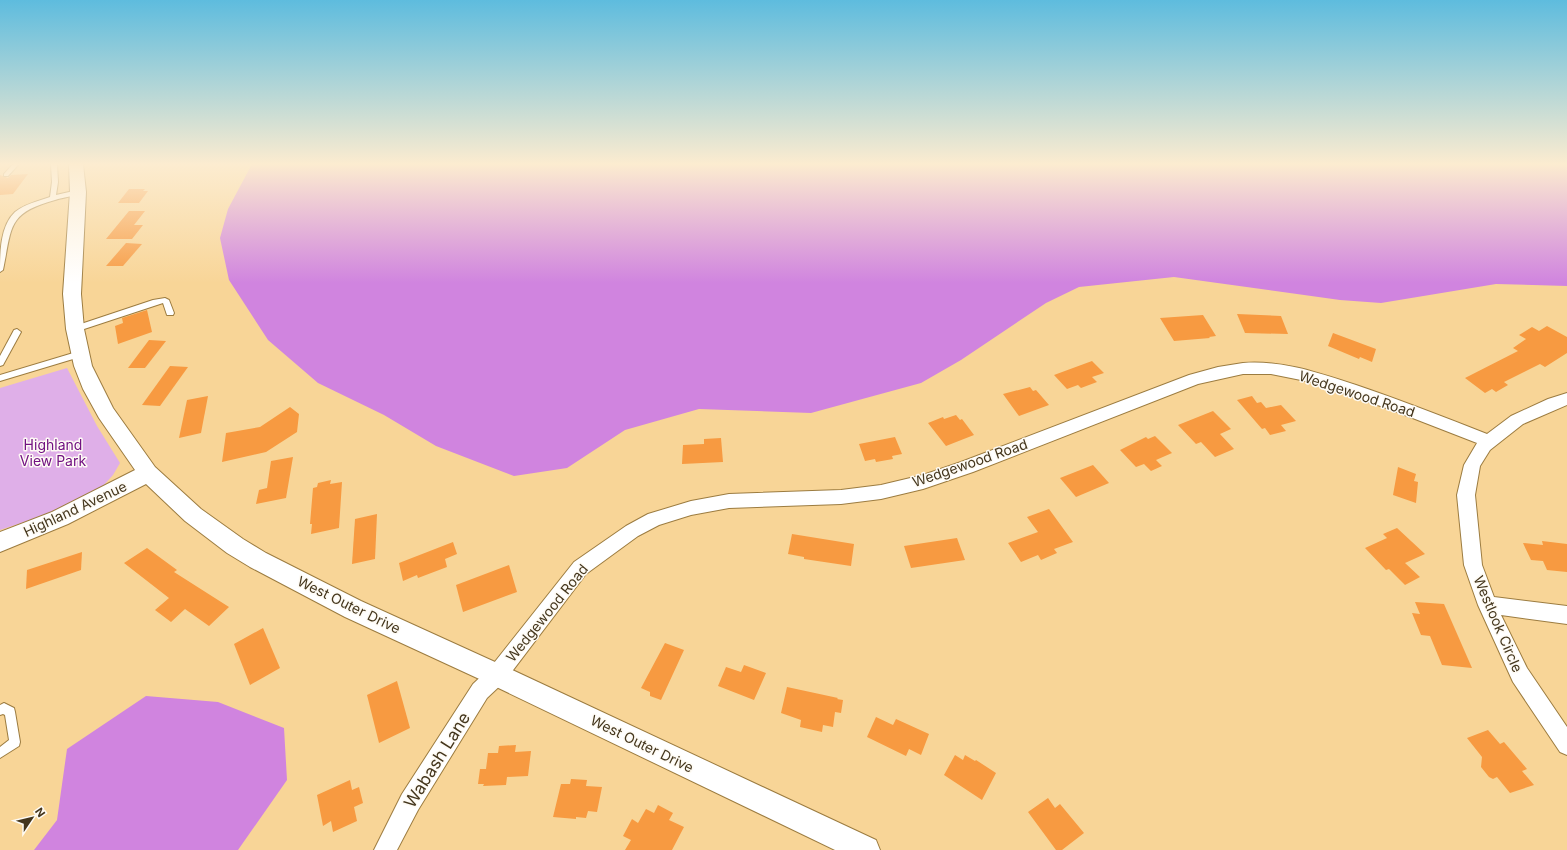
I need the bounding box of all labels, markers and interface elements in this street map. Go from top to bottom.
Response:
street label: Wedgewood Road [1297,367,1417,420]
street label: Wedgewood Road [910,435,1030,490]
park label: Highland View Park [20,436,86,469]
street label: Highland Avenue [20,477,129,540]
street label: Wedgewood Road [502,560,591,665]
street label: West Outer Drive [295,572,404,637]
street label: Westlook Circle [1470,573,1526,675]
street label: Wabash Lane [400,709,474,811]
street label: West Outer Drive [588,711,697,776]
north arrow [12,798,52,838]
text: N [32,805,48,820]

